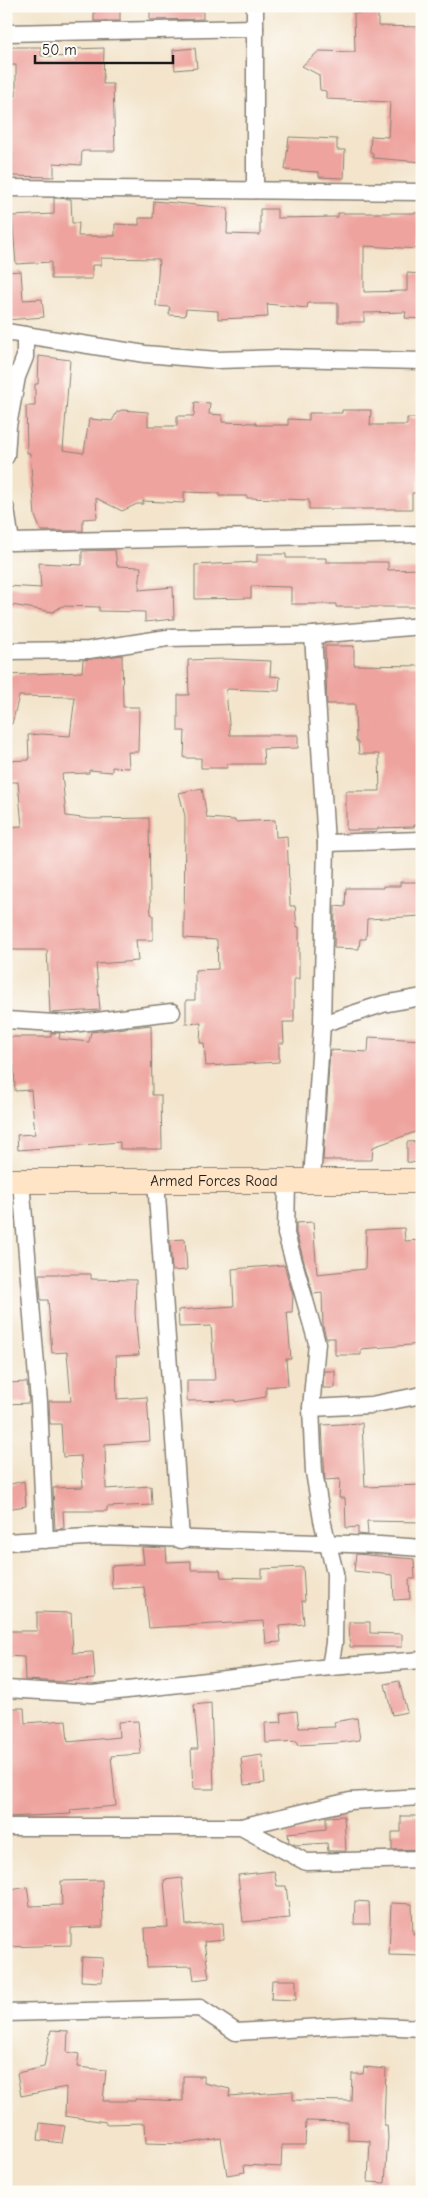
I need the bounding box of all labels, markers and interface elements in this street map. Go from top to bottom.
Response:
scale bar [35,32,172,64]
text: 50 m [42,41,77,59]
street label: Armed Forces Road [150,1172,278,1190]

